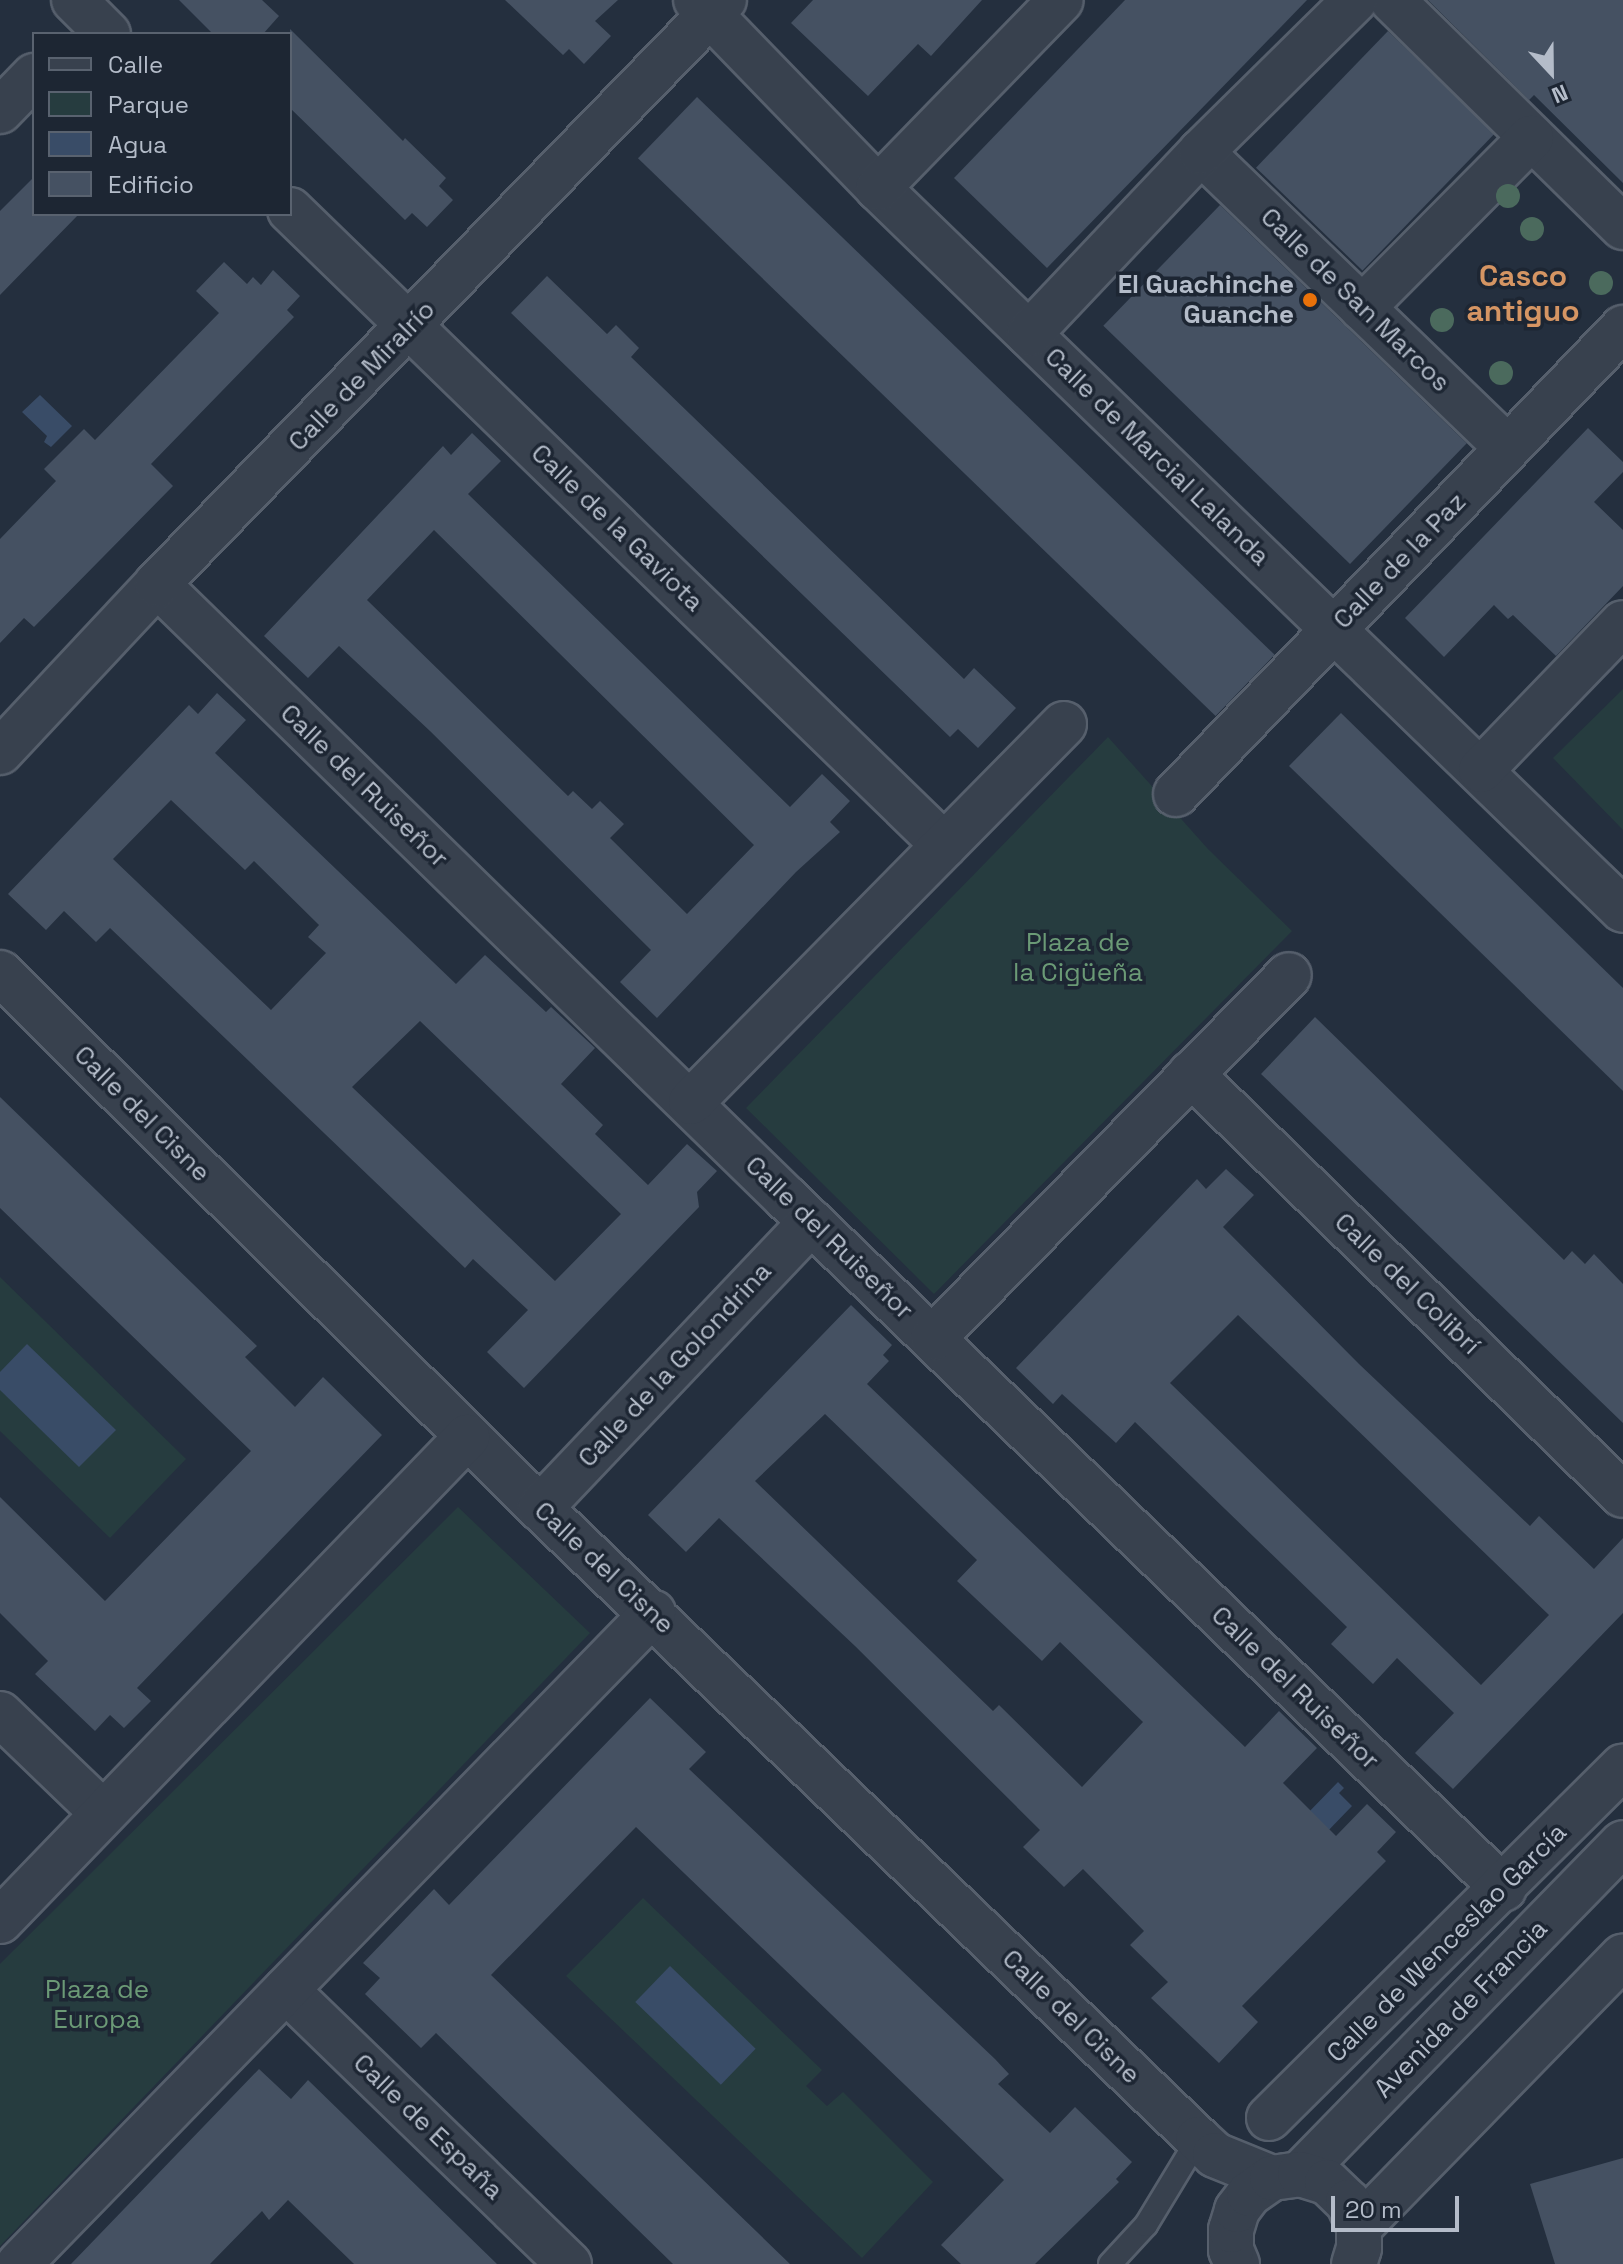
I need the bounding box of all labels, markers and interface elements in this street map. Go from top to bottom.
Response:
legend [32,32,292,216]
north arrow [1511,32,1591,112]
text: Calle [108,49,163,80]
text: N [1548,79,1572,110]
text: Parque [108,89,189,120]
text: Agua [108,129,167,160]
text: Edificio [108,169,194,200]
street label: Calle de San Marcos [1254,202,1456,398]
district label: Casco antiguo [1466,258,1580,328]
place label: El Guachinche Guanche [1118,269,1294,330]
marker: El Guachinche Guanche [1301,291,1319,309]
street label: Calle de Miralrío [282,294,442,458]
street label: Calle de Marcial Lalanda [1038,342,1276,572]
street label: Calle de la Gaviota [524,438,710,618]
street label: Calle de la Paz [1327,486,1473,636]
street label: Calle del Ruiseñor [274,698,454,874]
park label: Plaza de la Cigüeña [1013,927,1143,988]
street label: Calle del Cisne [67,1039,217,1189]
street label: Calle del Ruiseñor [739,1150,919,1326]
street label: Calle del Colibrí [1328,1207,1486,1361]
street label: Calle de la Golondrina [572,1256,778,1474]
street label: Calle del Cisne [528,1495,680,1641]
street label: Calle del Ruiseñor [1205,1600,1385,1776]
street label: Calle de Wenceslao García [1321,1817,1573,2069]
street label: Avenida de Francia [1368,1913,1554,2105]
street label: Calle del Cisne [996,1943,1146,2091]
park label: Plaza de Europa [45,1974,149,2036]
street label: Calle de España [347,2048,509,2206]
scale bar [1335,2180,1463,2230]
text: 20 m [1345,2194,1402,2225]

